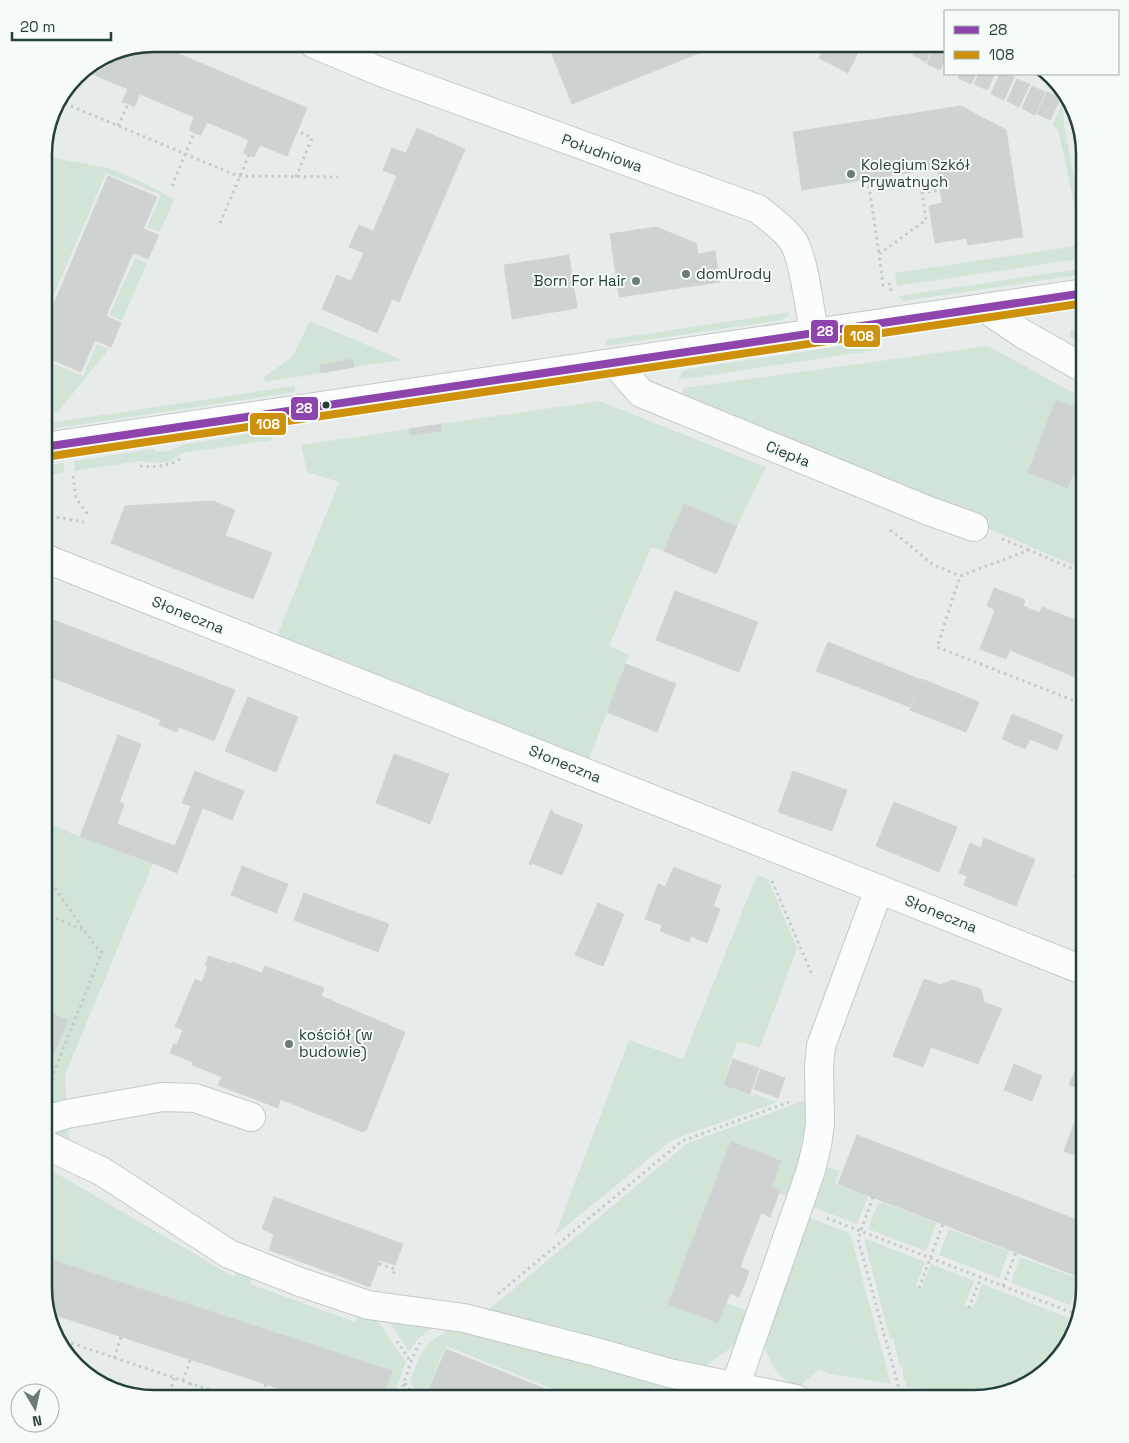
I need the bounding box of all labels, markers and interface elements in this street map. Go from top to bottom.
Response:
scale bar [12,10,111,42]
legend [944,10,1119,75]
text: 20 m [20,17,55,36]
text: 28 [989,20,1007,39]
text: 108 [989,45,1014,64]
street label: Południowa [559,129,646,176]
place label: Kolegium Szkół Prywatnych [861,155,971,191]
marker: Kolegium Szkół Prywatnych [845,168,857,180]
place label: domUrody [696,264,771,283]
marker: domUrody [680,268,692,280]
place label: Born For Hair [534,271,626,290]
marker: Born For Hair [630,275,642,287]
line badge: 28 [810,319,839,344]
text: 28 [817,322,834,340]
line badge: 108 [843,324,881,348]
text: 108 [850,327,874,345]
line badge: 28 [290,396,319,421]
text: 28 [296,399,313,417]
unlabelled marker [321,400,331,410]
line badge: 108 [249,412,287,436]
text: 108 [256,415,280,433]
street label: Ciepła [763,436,813,471]
street label: Słoneczna [149,591,228,638]
street label: Słoneczna [526,740,605,787]
street label: Słoneczna [902,890,981,937]
place label: kościół (w budowie) [299,1025,373,1062]
marker: kościół (w budowie) [283,1038,295,1050]
north arrow [10,1383,60,1433]
text: N [31,1411,43,1430]

